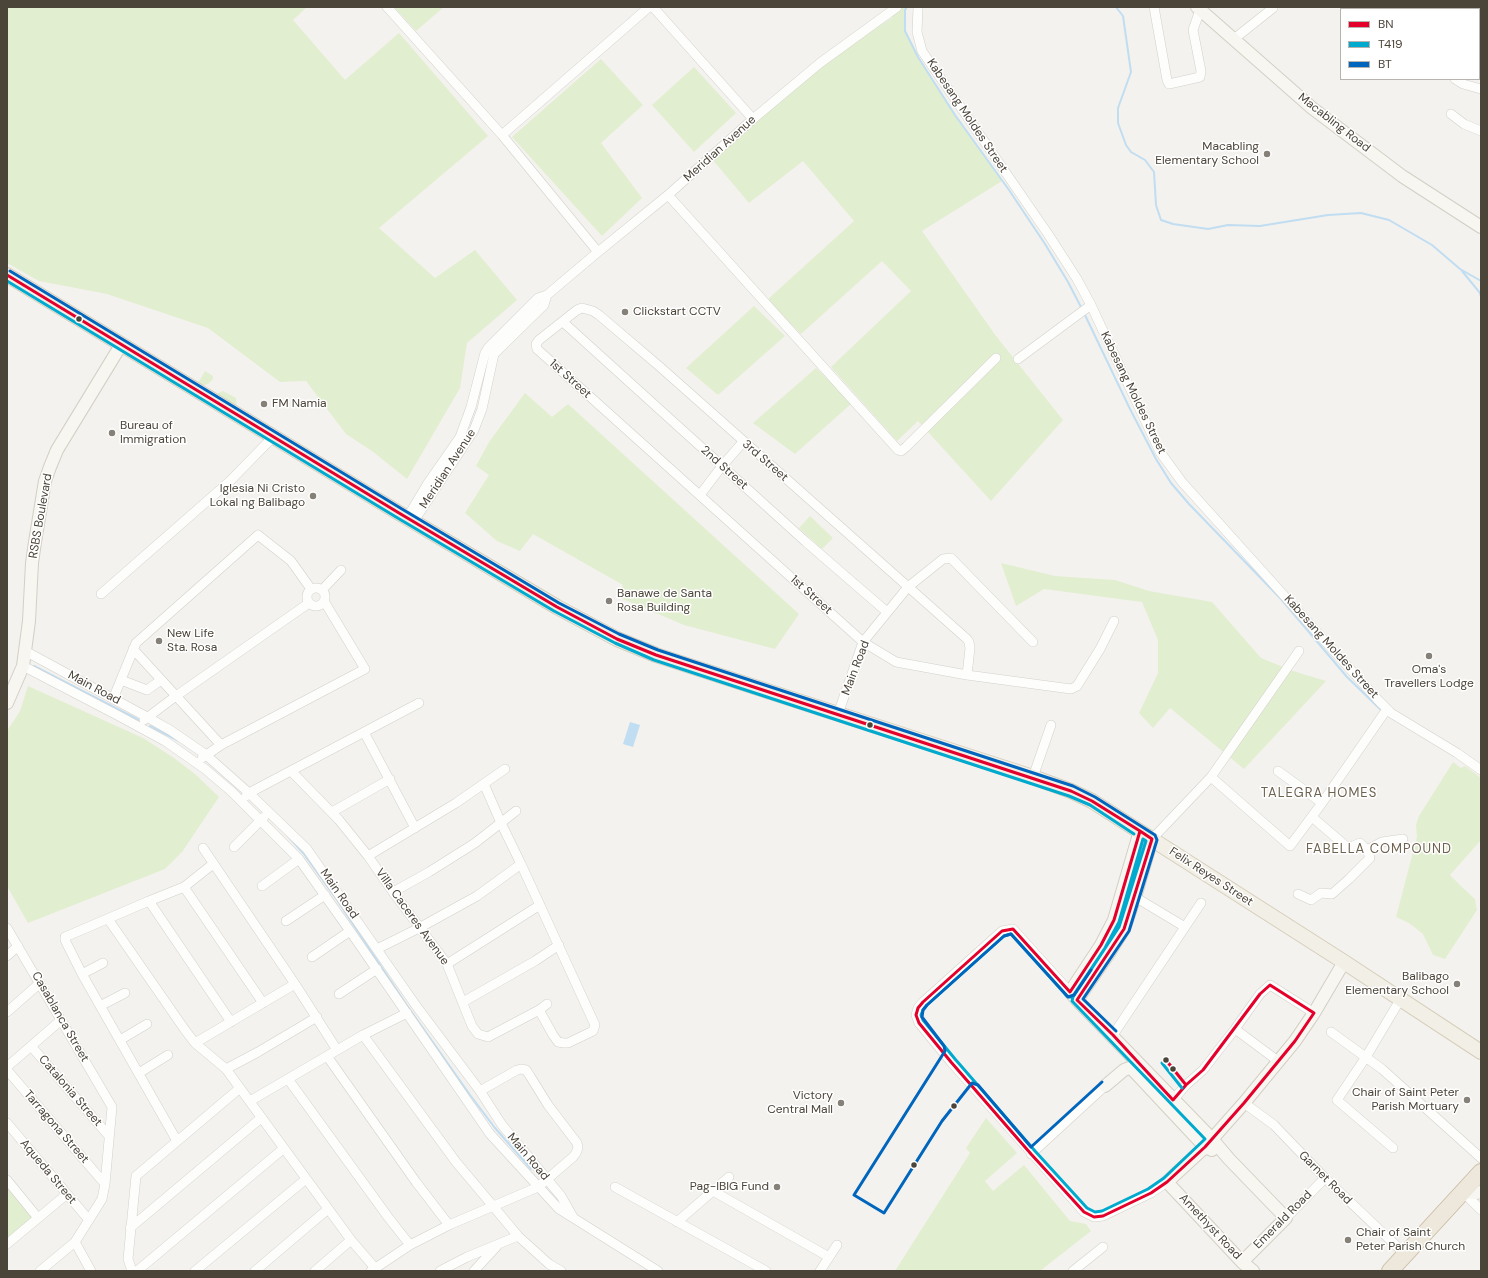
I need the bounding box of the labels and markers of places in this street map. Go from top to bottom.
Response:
place label: Macabling Elementary School [1155,140,1259,168]
marker: Macabling Elementary School [1262,149,1272,159]
place label: Clickstart CCTV [633,305,721,319]
marker: Clickstart CCTV [620,307,630,317]
unlabelled marker [74,314,84,324]
place label: FM Namia [272,397,327,411]
marker: FM Namia [259,399,269,409]
place label: Bureau of Immigration [120,419,186,447]
marker: Bureau of Immigration [107,428,117,438]
place label: Iglesia Ni Cristo Lokal ng Balibago [210,482,305,510]
marker: Iglesia Ni Cristo Lokal ng Balibago [308,491,318,501]
place label: Banawe de Santa Rosa Building [617,587,712,615]
marker: Banawe de Santa Rosa Building [604,596,614,606]
place label: New Life Sta. Rosa [167,627,217,655]
marker: New Life Sta. Rosa [154,636,164,646]
marker: Oma's Travellers Lodge [1424,651,1434,661]
place label: Oma's Travellers Lodge [1384,663,1474,691]
unlabelled marker [865,720,875,730]
place label: Balibago Elementary School [1345,970,1449,998]
marker: Balibago Elementary School [1452,979,1462,989]
unlabelled marker [1161,1055,1171,1065]
unlabelled marker [1168,1064,1178,1074]
place label: Chair of Saint Peter Parish Mortuary [1352,1086,1459,1114]
place label: Victory Central Mall [767,1089,833,1117]
marker: Chair of Saint Peter Parish Mortuary [1462,1095,1472,1105]
marker: Victory Central Mall [836,1098,846,1108]
unlabelled marker [949,1101,959,1111]
unlabelled marker [909,1160,919,1170]
place label: Pag-IBIG Fund [690,1180,769,1194]
marker: Pag-IBIG Fund [772,1182,782,1192]
place label: Chair of Saint Peter Parish Church [1356,1226,1465,1254]
marker: Chair of Saint Peter Parish Church [1343,1235,1353,1245]

